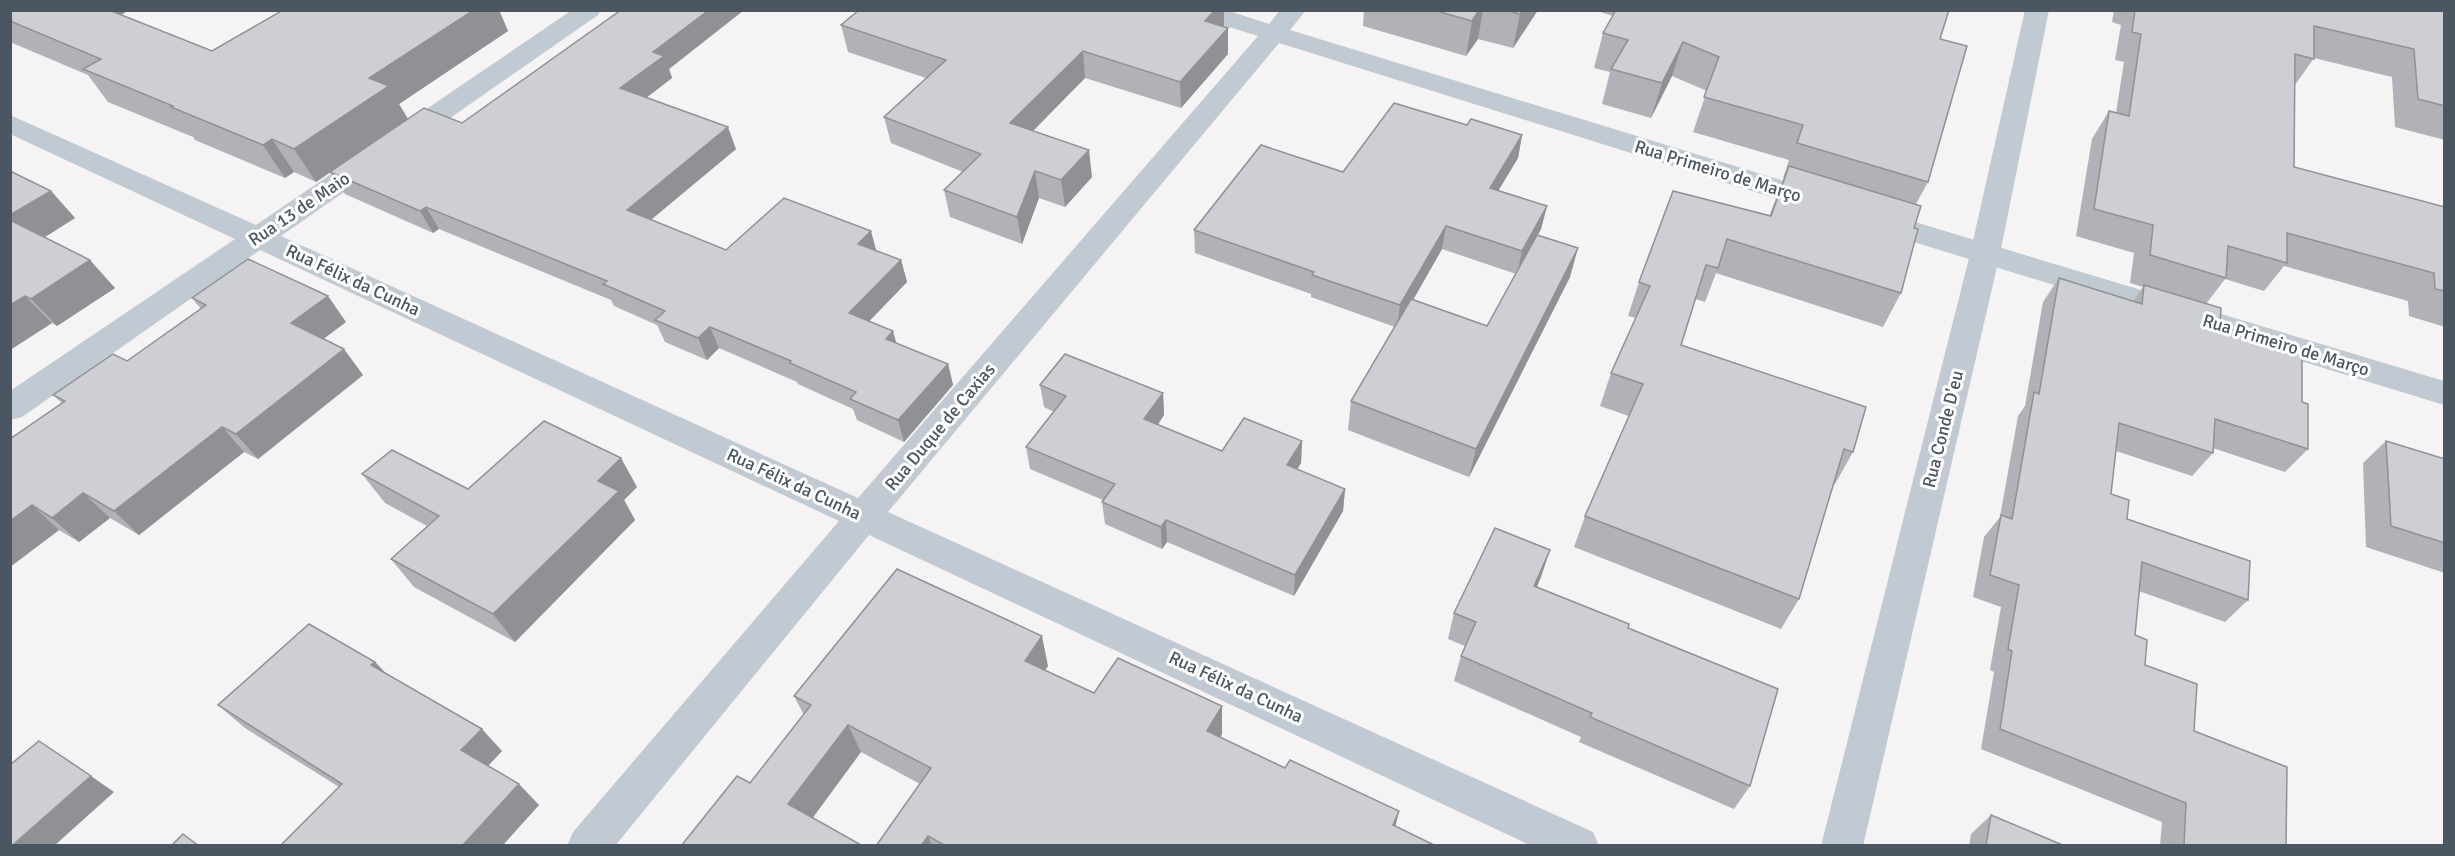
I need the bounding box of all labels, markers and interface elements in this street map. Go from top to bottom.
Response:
street label: Rua Primeiro de Março [1632,135,1804,207]
street label: Rua 13 de Maio [244,167,354,251]
street label: Rua Félix da Cunha [282,239,424,321]
street label: Rua Primeiro de Março [2200,309,2372,381]
street label: Rua Duque de Caxias [880,359,1000,495]
street label: Rua Conde D'eu [1918,368,1968,490]
street label: Rua Félix da Cunha [723,443,865,525]
street label: Rua Félix da Cunha [1165,646,1307,728]

